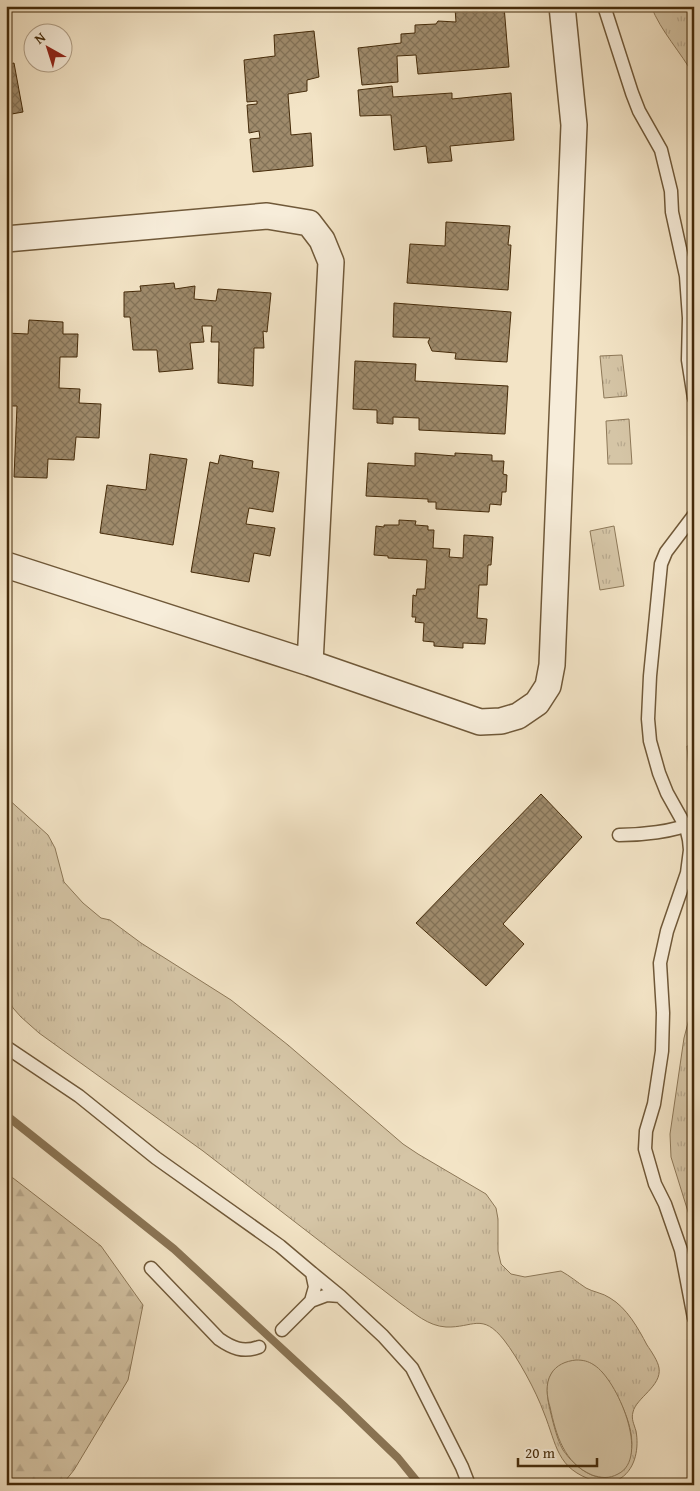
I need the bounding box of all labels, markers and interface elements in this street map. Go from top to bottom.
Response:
north arrow [22,22,72,72]
text: N [30,27,50,49]
scale bar [518,1436,596,1468]
text: 20 m [525,1442,556,1463]

